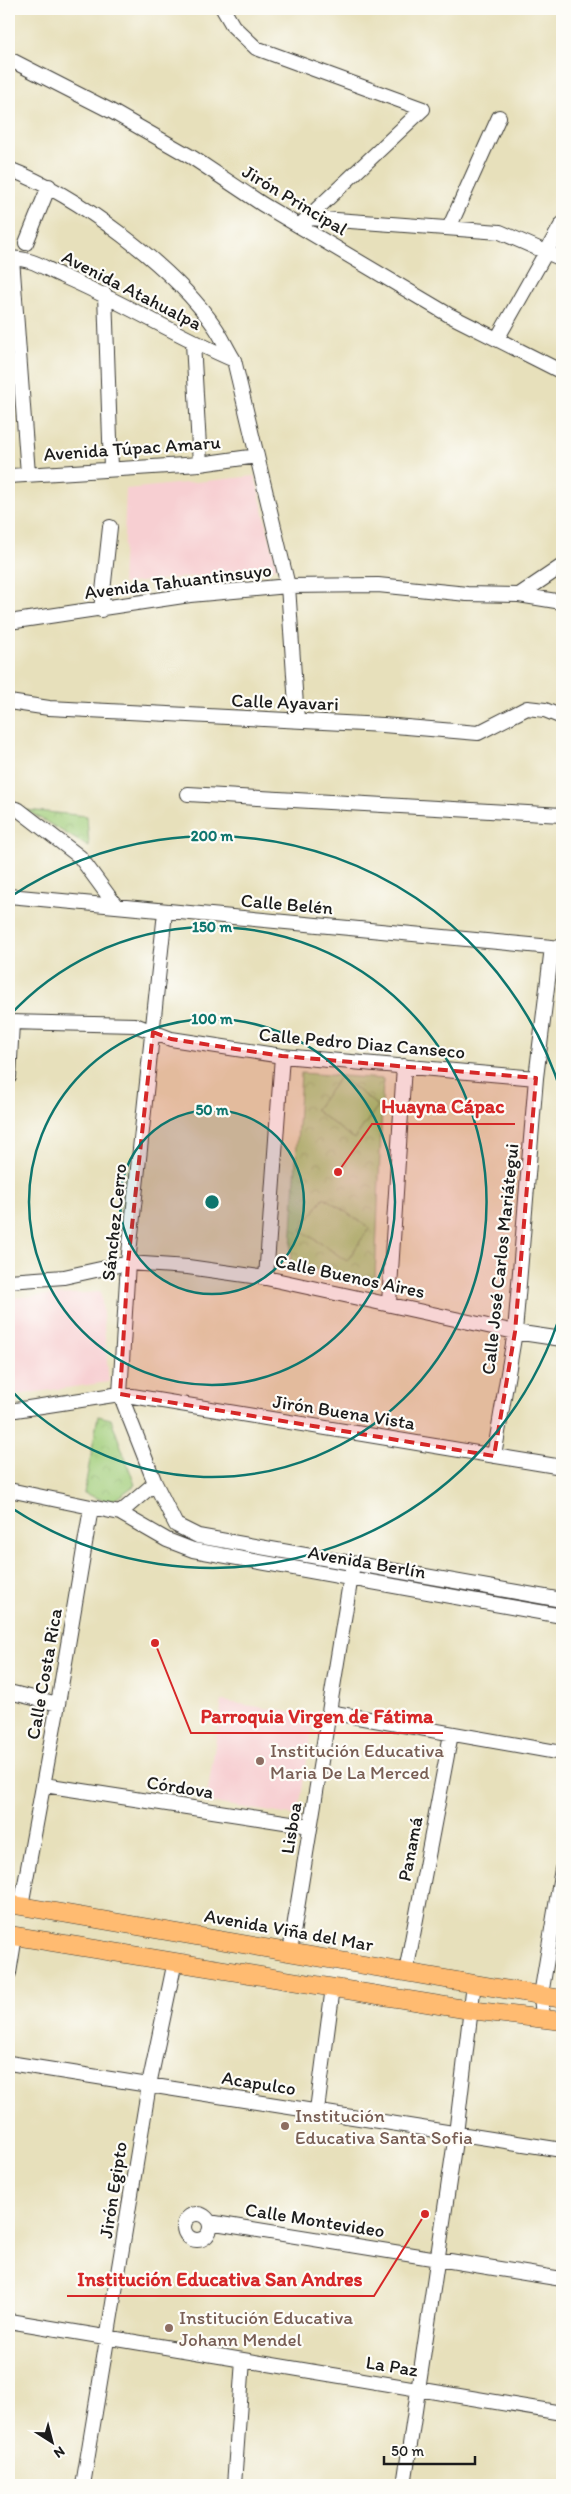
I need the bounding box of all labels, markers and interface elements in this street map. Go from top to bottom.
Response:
street label: Jirón Principal [238,160,352,241]
street label: Avenida Atahualpa [58,245,206,335]
street label: Avenida Túpac Amaru [43,430,222,466]
street label: Avenida Tahuantinsuyo [83,558,273,604]
street label: Calle Ayavari [231,689,339,715]
text: 200 m [191,827,234,845]
street label: Calle Belén [240,889,334,920]
text: 150 m [192,918,232,936]
text: 100 m [191,1010,233,1028]
street label: Calle Pedro Diaz Canseco [258,1023,466,1063]
callout: Huayna Cápac [372,1089,515,1124]
text: Huayna Cápac [381,1094,505,1119]
text: 50 m [195,1101,229,1119]
street label: Calle José Carlos Mariátegui [476,1142,524,1376]
street label: Sánchez Cerro [96,1162,132,1282]
centre of rings [203,1193,221,1211]
street label: Calle Buenos Aires [273,1249,427,1303]
street label: Jirón Buena Vista [271,1389,417,1435]
street label: Avenida Berlín [306,1540,428,1584]
street label: Calle Costa Rica [21,1606,67,1741]
callout: Parroquia Virgen de Fátima [191,1698,443,1733]
text: Parroquia Virgen de Fátima [201,1704,434,1729]
place label: Institución Educativa Maria De La Merced [270,1739,444,1784]
marker: Institución Educativa Maria De La Merced [254,1755,266,1767]
street label: Córdova [145,1770,215,1804]
street label: Lisboa [276,1800,306,1856]
street label: Panamá [392,1815,428,1883]
street label: Avenida Viña del Mar [203,1904,376,1956]
street label: Acapulco [220,2066,298,2100]
place label: Institución Educativa Santa Sofia [295,2104,473,2149]
marker: Institución Educativa Santa Sofia [279,2120,291,2132]
street label: Jirón Egipto [94,2140,132,2240]
street label: Calle Montevideo [244,2198,386,2242]
callout: Institución Educativa San Andres [67,2261,374,2296]
text: Institución Educativa San Andres [77,2267,363,2291]
place label: Institución Educativa Johann Mendel [179,2306,353,2351]
marker: Institución Educativa Johann Mendel [163,2322,175,2334]
street label: La Paz [364,2351,420,2382]
north arrow [28,2416,78,2466]
scale bar [384,2434,475,2466]
text: N [51,2442,68,2462]
text: 50 m [391,2442,424,2460]

